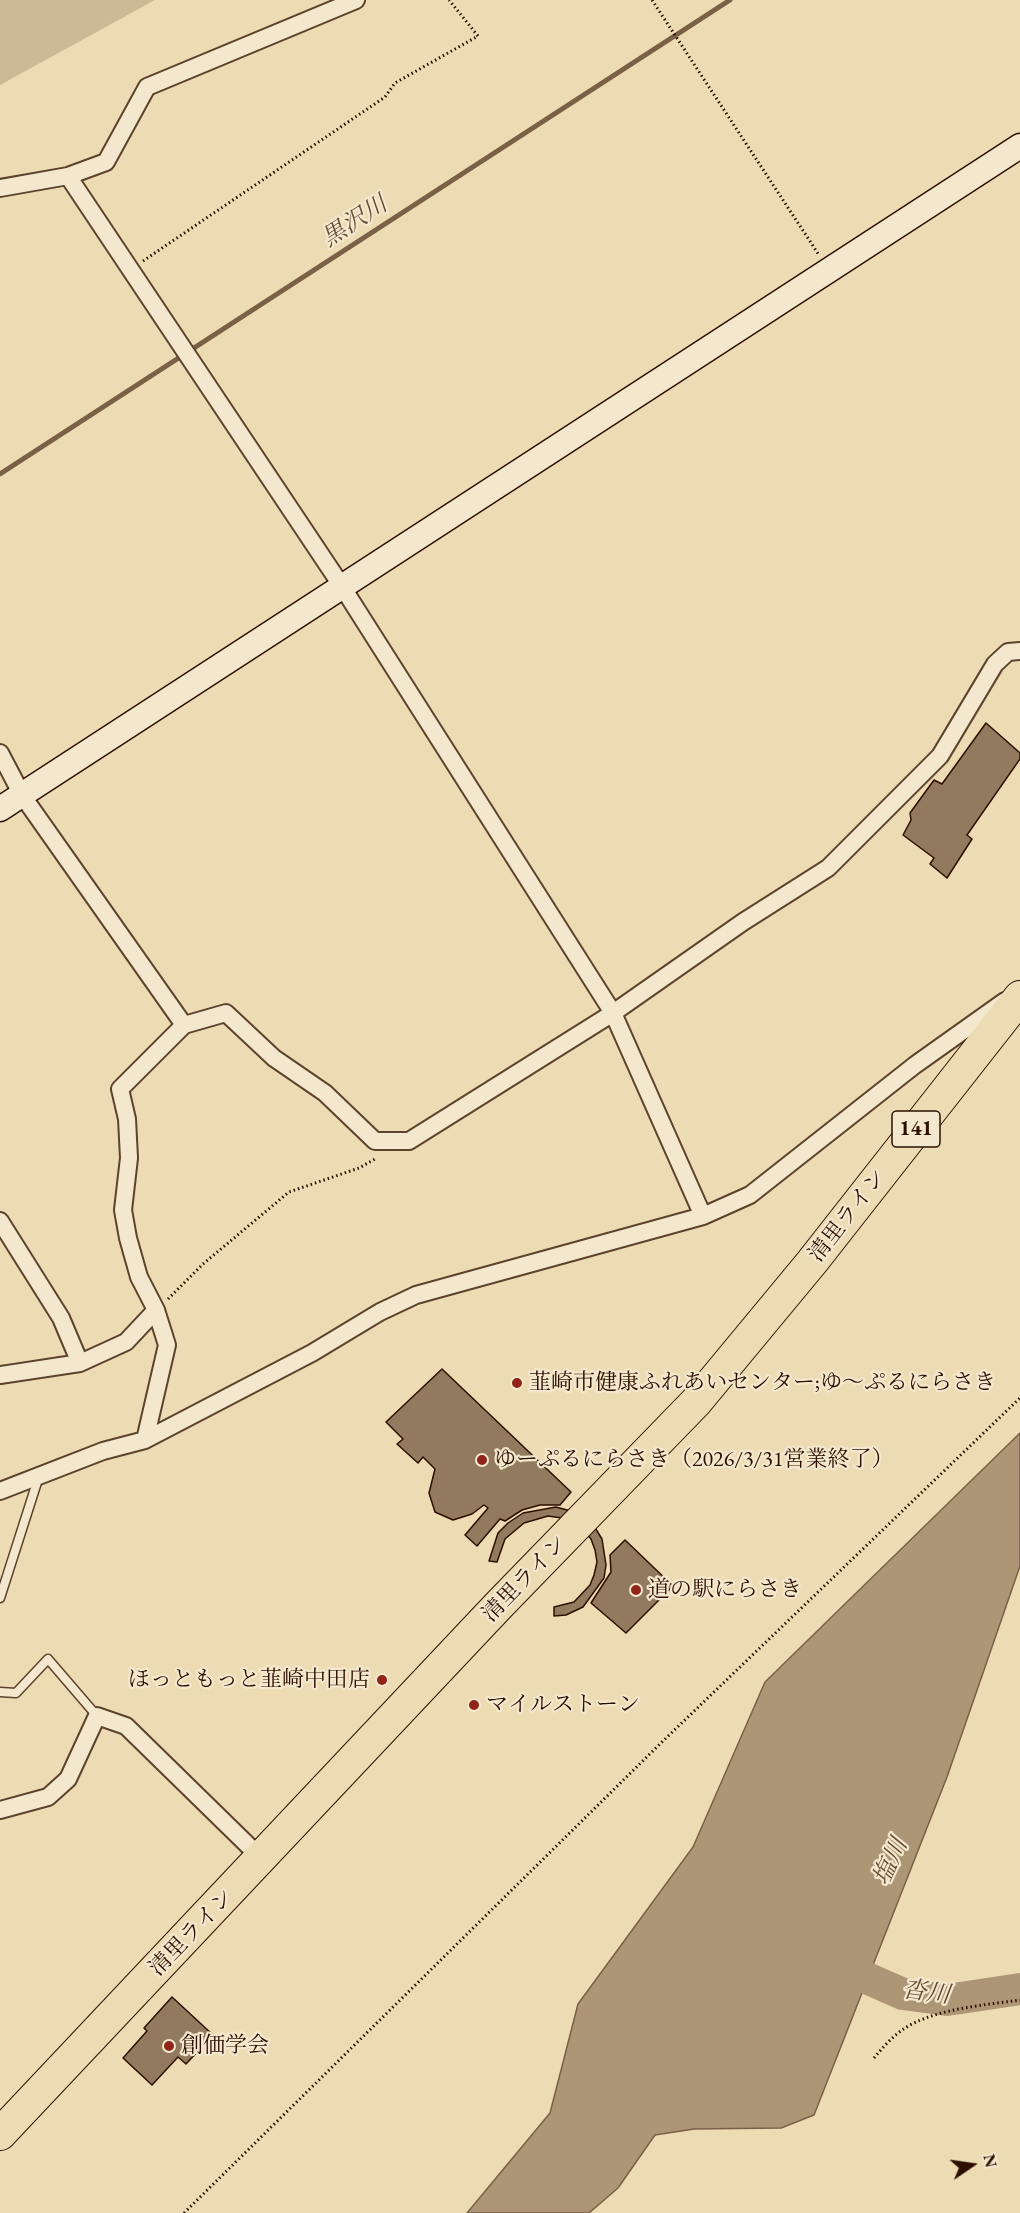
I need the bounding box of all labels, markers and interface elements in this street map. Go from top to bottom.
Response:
water label: 黒沢川 [317,190,393,254]
road number: 141 [892,1111,940,1147]
street label: 清里ライン [804,1165,892,1267]
place label: 韮崎市健康ふれあいセンター;ゆ～ぷるにらさき [529,1370,996,1396]
marker: 韮崎市健康ふれあいセンター;ゆ～ぷるにらさき [510,1376,524,1390]
place label: ゆーぷるにらさき（2026/3/31営業終了） [494,1447,893,1473]
marker: ゆーぷるにらさき（2026/3/31営業終了） [475,1453,489,1467]
street label: 清里ライン [477,1530,573,1628]
place label: 道の駅にらさき [648,1577,802,1603]
marker: 道の駅にらさき [629,1583,643,1597]
place label: ほっともっと韮崎中田店 [128,1667,370,1693]
marker: ほっともっと韮崎中田店 [375,1673,389,1687]
place label: マイルストーン [486,1692,640,1718]
marker: マイルストーン [467,1698,481,1712]
water label: 塩川 [868,1834,914,1890]
street label: 清里ライン [144,1884,240,1982]
water label: 沓川 [900,1976,952,2010]
place label: 創価学会 [181,2033,269,2059]
marker: 創価学会 [162,2039,176,2053]
north arrow [942,2135,1002,2195]
text: N [978,2152,1002,2170]

